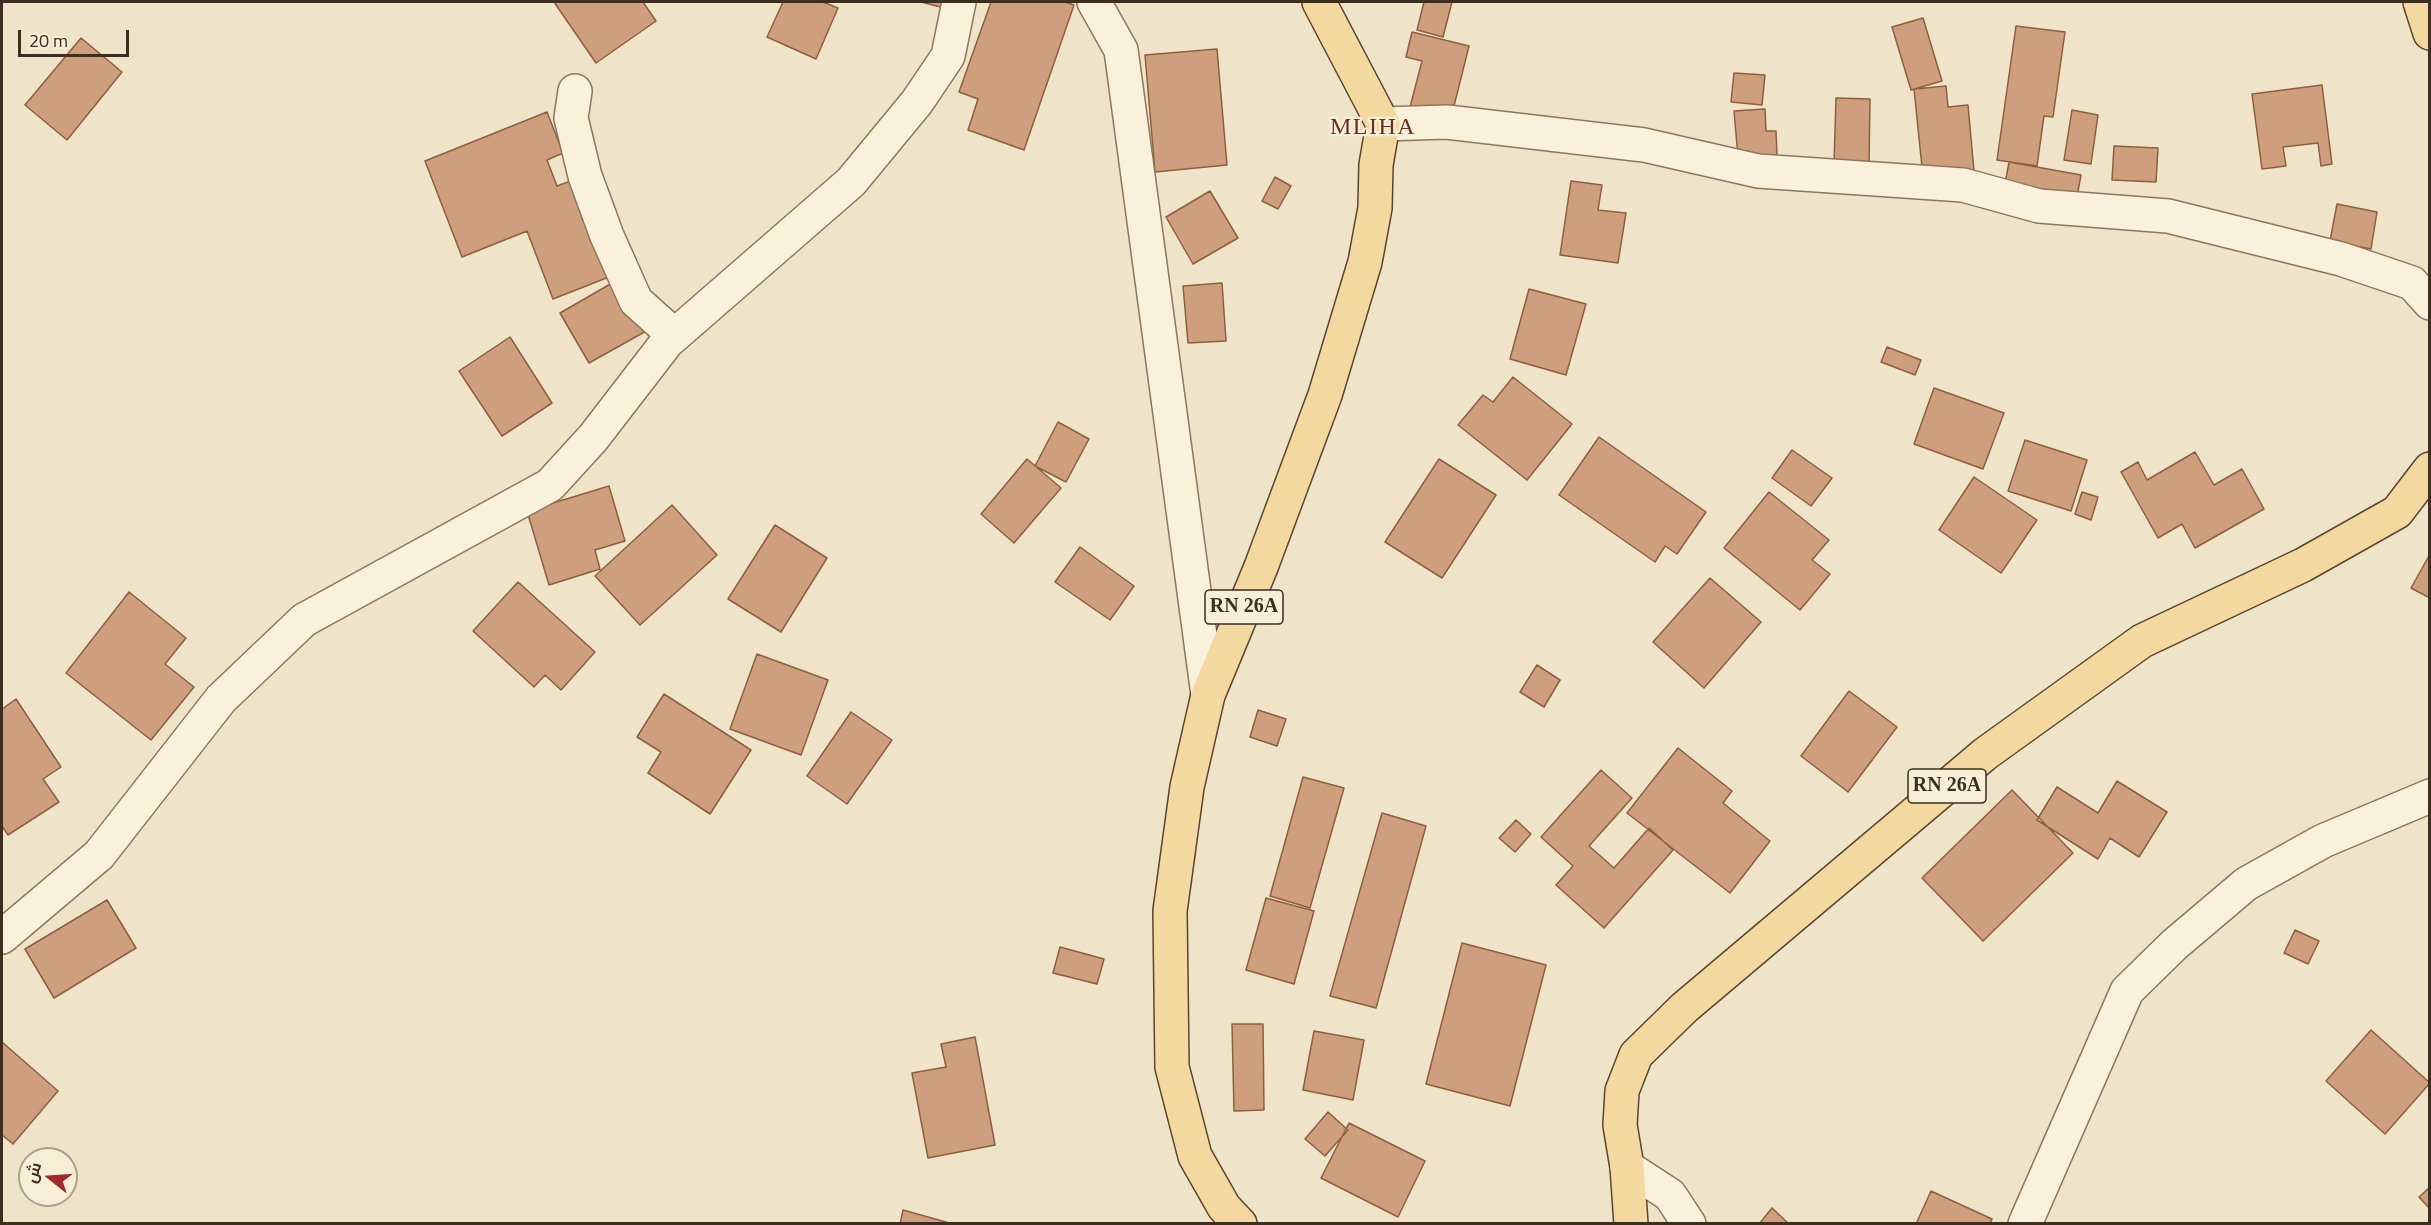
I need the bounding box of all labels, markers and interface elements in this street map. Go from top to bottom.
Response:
scale bar [21,18,132,56]
text: 20 m [29,24,68,57]
district label: MLIHA [1335,114,1411,142]
road number: RN 26A [1205,590,1283,624]
road number: RN 26A [1908,769,1986,803]
north arrow [18,1147,78,1207]
text: ش [15,1158,50,1187]

